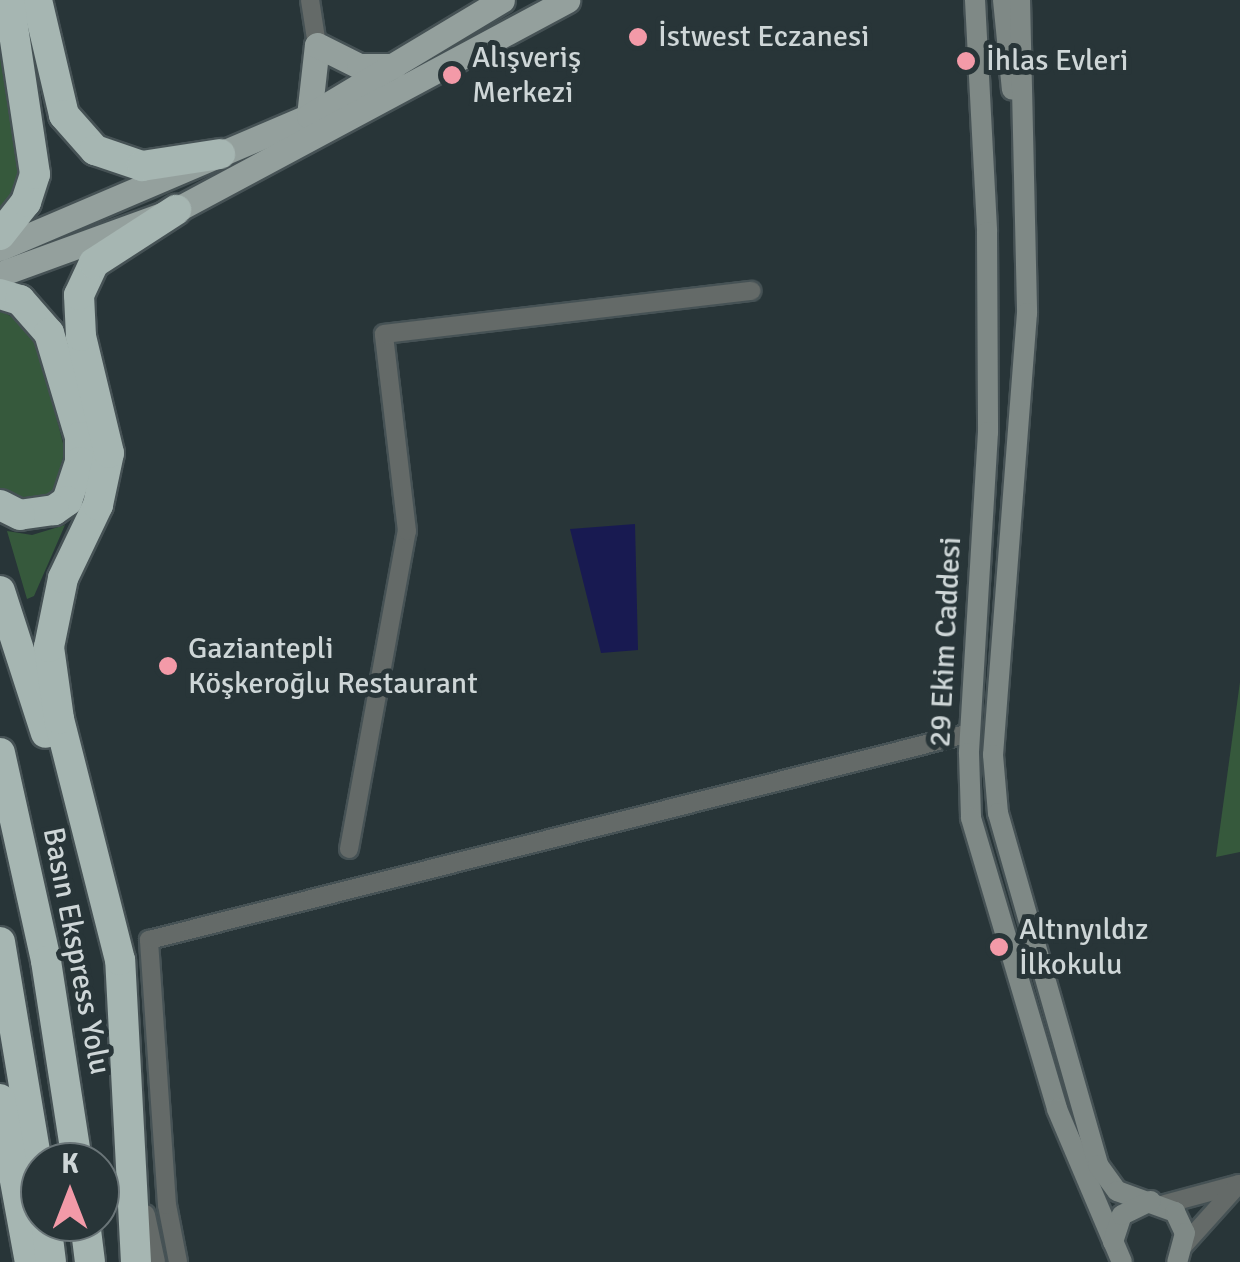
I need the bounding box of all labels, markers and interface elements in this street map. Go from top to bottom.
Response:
place label: İstwest Eczanesi [658,19,869,55]
marker: İstwest Eczanesi [627,26,649,48]
place label: Alışveriş Merkezi [472,40,581,110]
place label: İhlas Evleri [986,43,1128,79]
marker: İhlas Evleri [955,50,977,72]
marker: Alışveriş Merkezi [441,64,463,86]
street label: 29 Ekim Caddesi [923,536,969,748]
place label: Gaziantepli Köşkeroğlu Restaurant [188,631,478,702]
marker: Gaziantepli Köşkeroğlu Restaurant [157,655,179,677]
street label: Basın Ekspress Yolu [34,824,118,1078]
place label: Altınyıldız İlkokulu [1019,912,1148,982]
marker: Altınyıldız İlkokulu [988,936,1010,958]
north arrow [20,1142,120,1242]
text: K [61,1147,79,1181]

